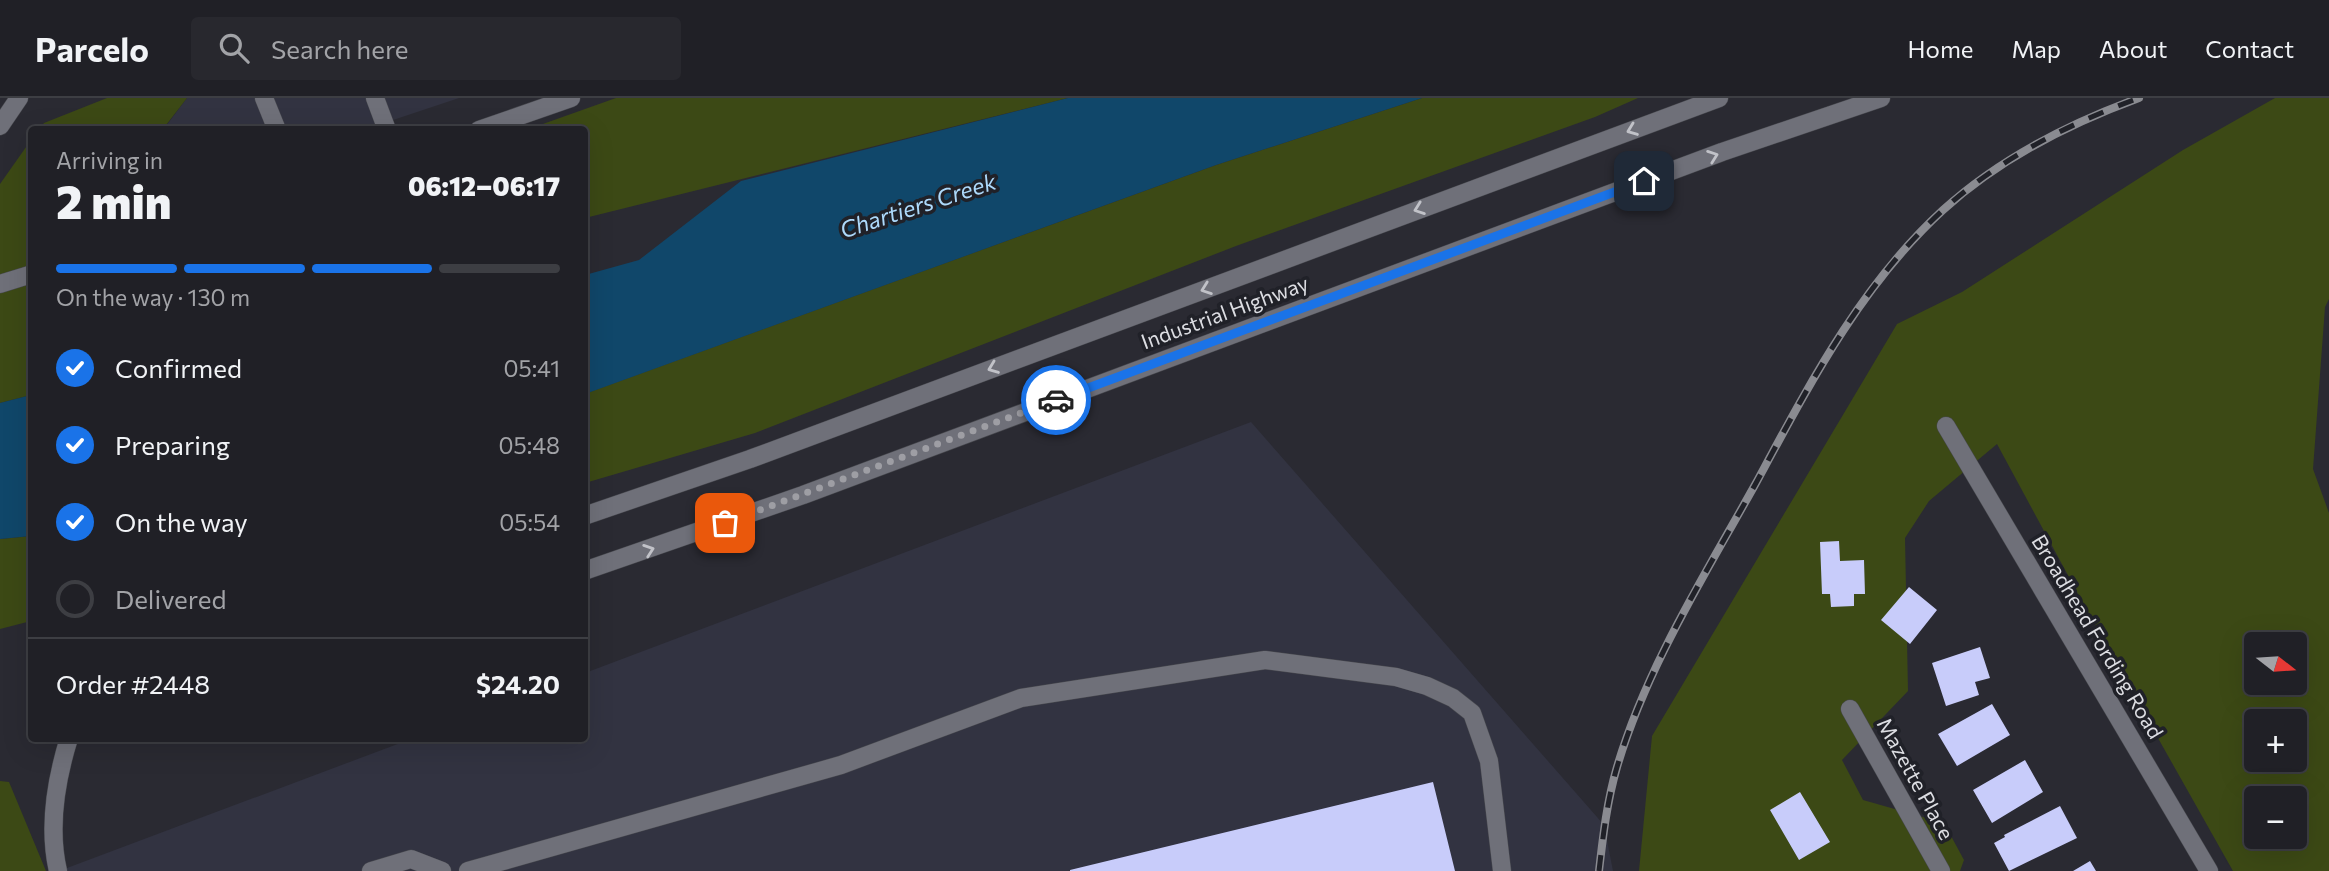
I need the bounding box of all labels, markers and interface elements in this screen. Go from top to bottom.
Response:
search box [191,17,681,80]
text: Parcelo [35,28,149,69]
icon: search [215,29,253,67]
text: Search here [271,33,409,64]
text: Home [1908,34,1974,63]
text: Map [2012,34,2061,63]
text: About [2099,34,2167,63]
text: Contact [2205,34,2294,63]
one-way arrow [1627,122,1639,136]
text: Arriving in [56,146,163,174]
one-way arrow [1706,150,1718,164]
pin [1614,151,1674,211]
icon: home [1625,162,1663,200]
water label: Chartiers Creek [836,166,1000,243]
text: 06:12–06:17 [408,170,560,201]
text: 2 min [56,172,172,228]
one-way arrow [1413,201,1425,215]
street label: Industrial Highway [1137,270,1312,354]
one-way arrow [1200,280,1212,294]
text: On the way · 130 m [56,283,250,311]
icon: check [56,349,94,387]
text: Confirmed [115,352,242,383]
text: 05:41 [503,354,560,382]
one-way arrow [987,360,999,374]
courier [1021,365,1091,435]
icon: car [1037,381,1075,419]
icon: check [56,426,94,464]
text: Preparing [115,429,230,460]
text: 05:48 [499,431,560,459]
pin [695,493,755,553]
icon: check [56,503,94,541]
icon: bag [706,504,744,542]
text: On the way [115,506,248,537]
text: 05:54 [499,508,560,536]
street label: Broadhead Fording Road [2027,530,2169,743]
one-way arrow [643,544,655,558]
text: Delivered [115,583,226,614]
north arrow [2244,632,2306,695]
map controls [2244,632,2307,849]
text: Order #2448 [56,668,210,699]
text: $24.20 [476,668,560,699]
button: + [2244,709,2307,772]
street label: Mazette Place [1873,713,1960,844]
button: − [2244,786,2307,849]

